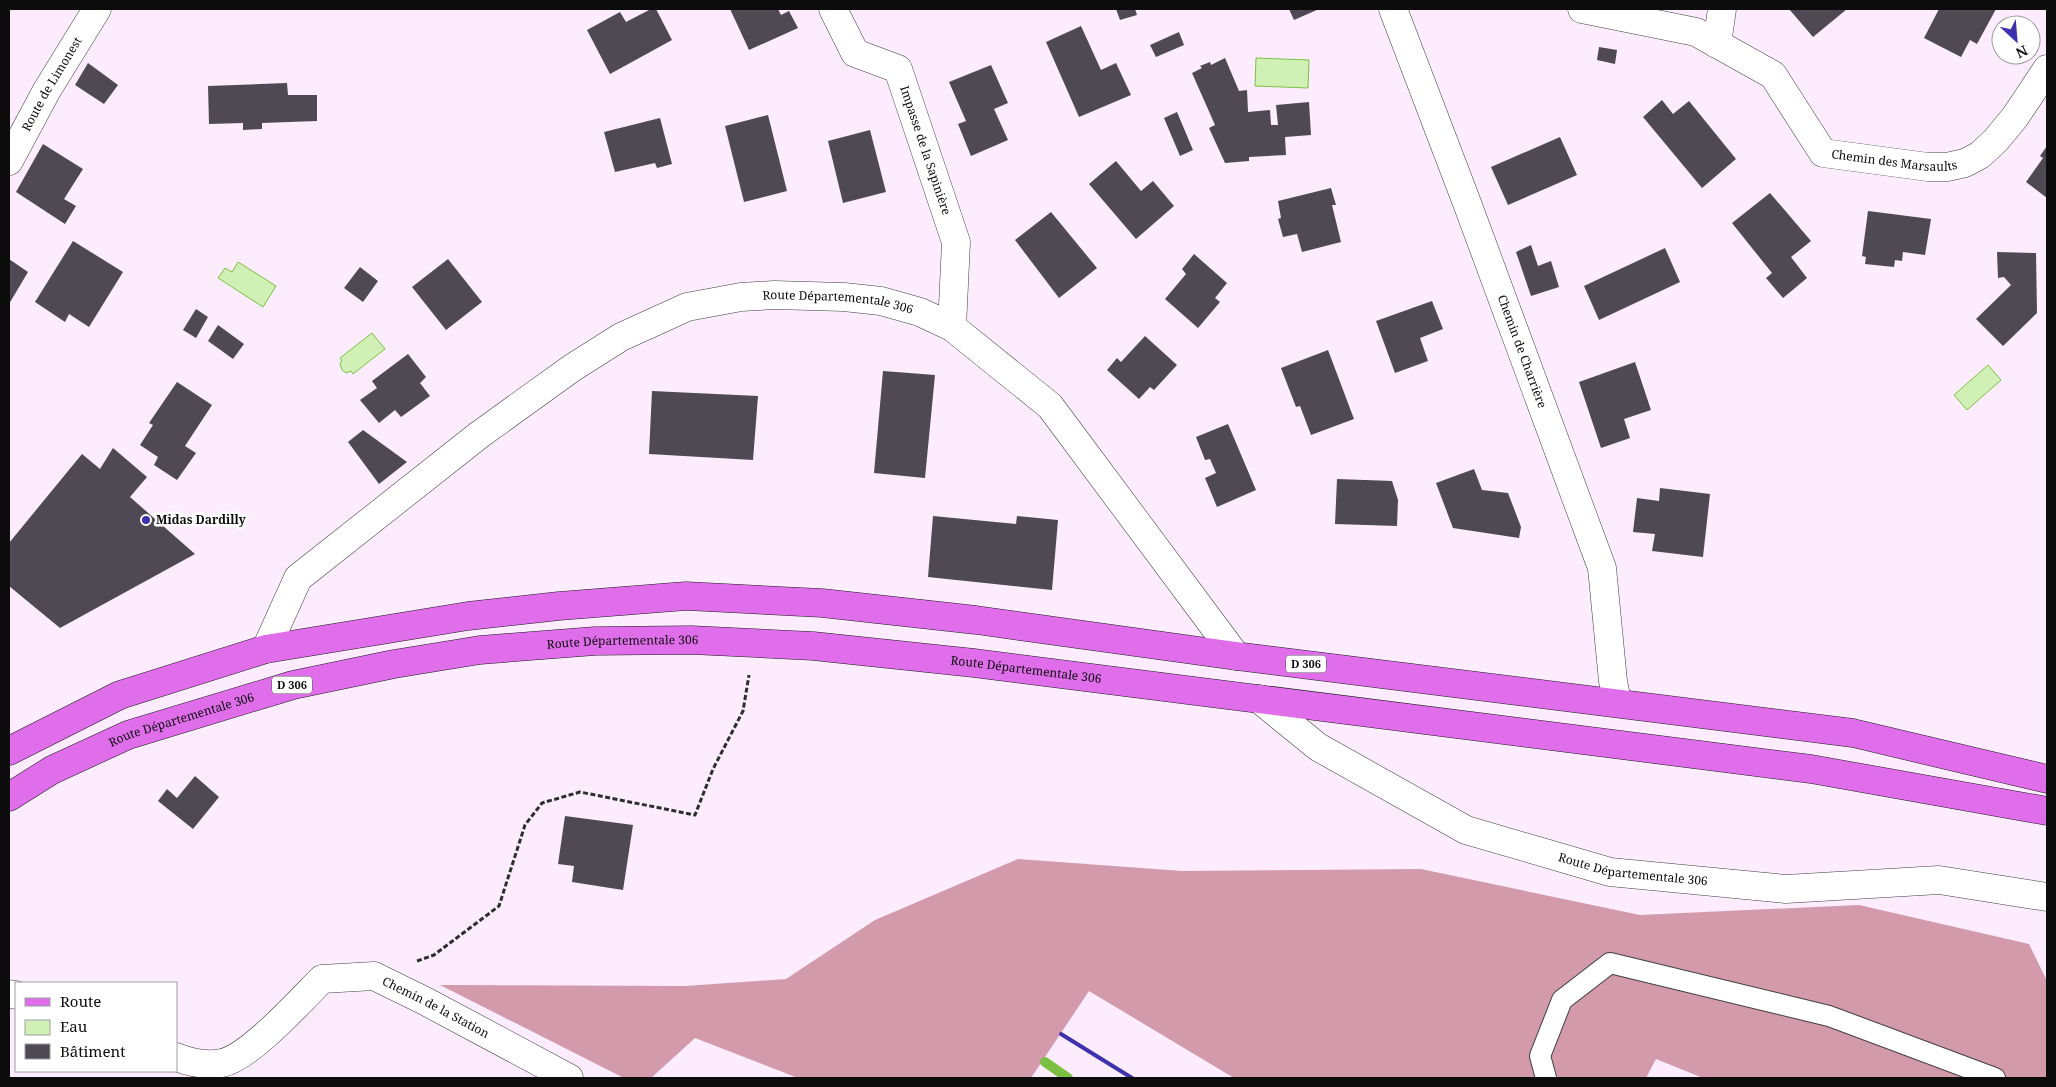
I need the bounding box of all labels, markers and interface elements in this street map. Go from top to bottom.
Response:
north arrow [1991,15,2041,65]
street label: Route de Limonest [17,34,86,134]
text: N [2013,41,2031,63]
street label: Impasse de la Sapinière [896,83,955,217]
street label: Chemin des Marsaults [1830,145,1959,175]
street label: Route Départementale 306 [762,286,915,318]
street label: Chemin de Charrière [1494,292,1551,411]
place label: Midas Dardilly [156,511,246,528]
marker: Midas Dardilly [140,514,152,526]
street label: Route Départementale 306 [546,631,699,653]
street label: Route Départementale 306 [950,652,1103,687]
road number: D 306 [1286,656,1326,672]
road number: D 306 [272,676,312,694]
street label: Route Départementale 306 [106,688,256,751]
street label: Route Départementale 306 [1556,848,1709,889]
street label: Chemin de la Station [380,972,493,1042]
legend [15,982,178,1072]
text: Route [60,991,101,1011]
text: Eau [60,1016,88,1036]
text: Bâtiment [60,1041,126,1061]

